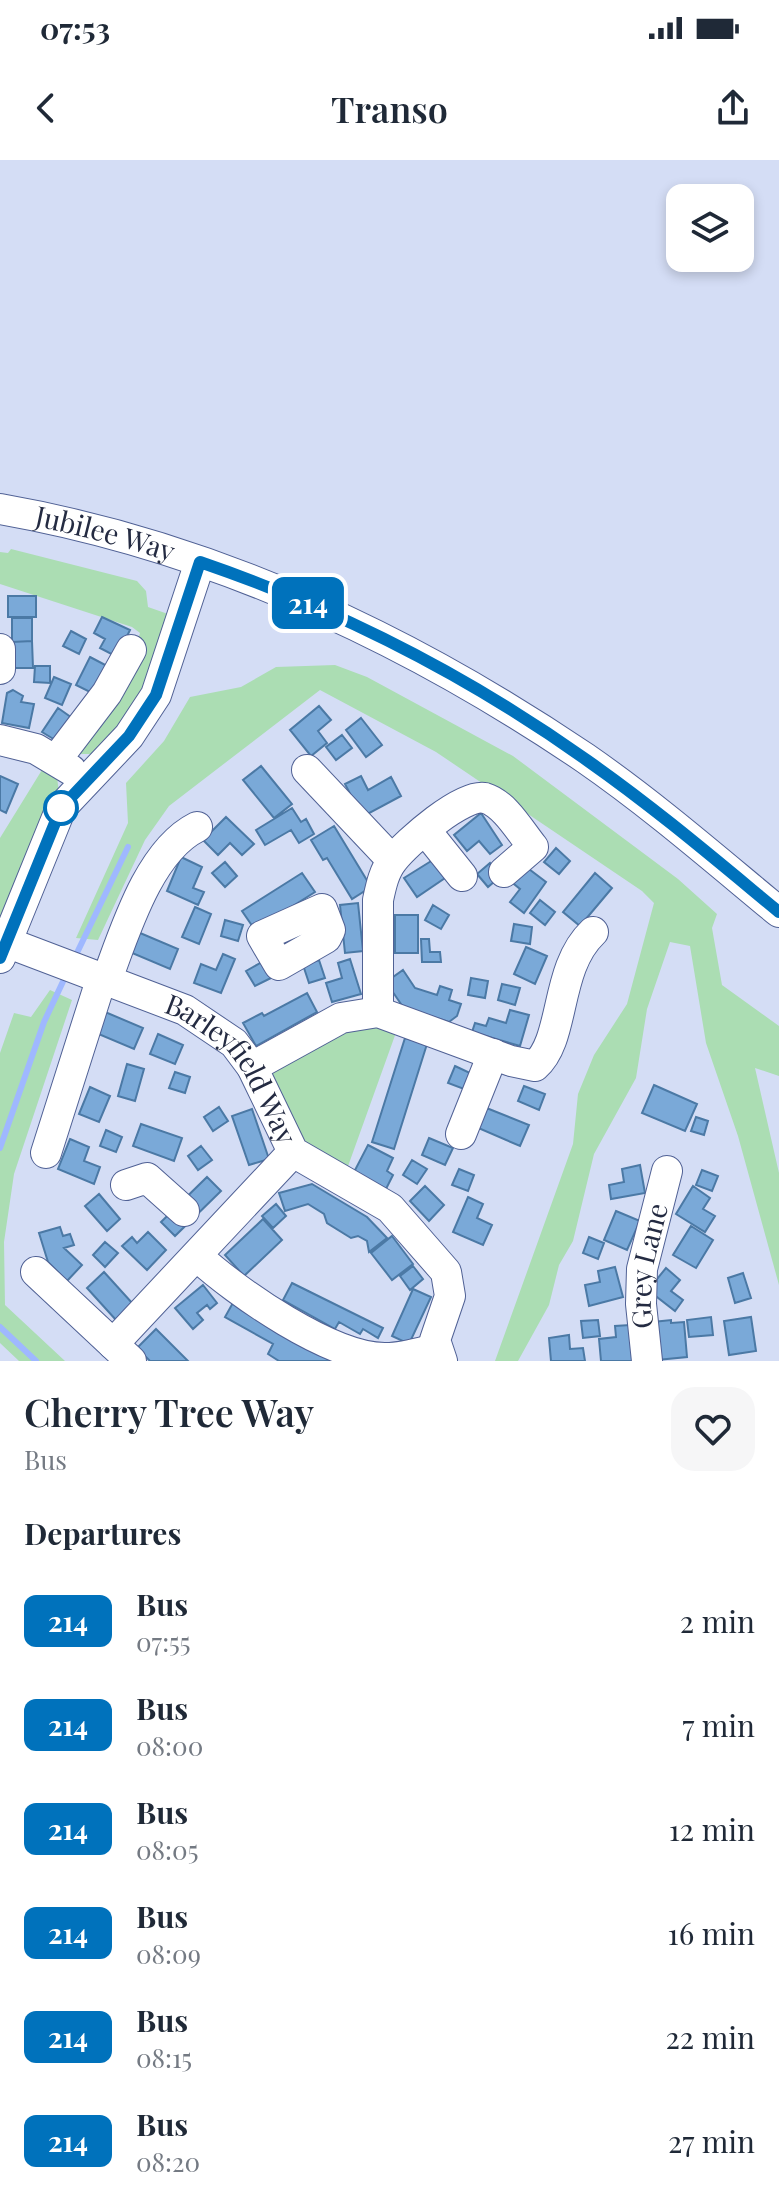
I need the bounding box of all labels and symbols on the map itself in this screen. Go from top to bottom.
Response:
street label: Jubilee Way [31,496,180,569]
line badge: 214 [262,577,354,629]
unlabelled marker [44,791,78,825]
street label: Barleyfield Way [161,984,306,1150]
street label: Grey Lane [621,1199,675,1331]

